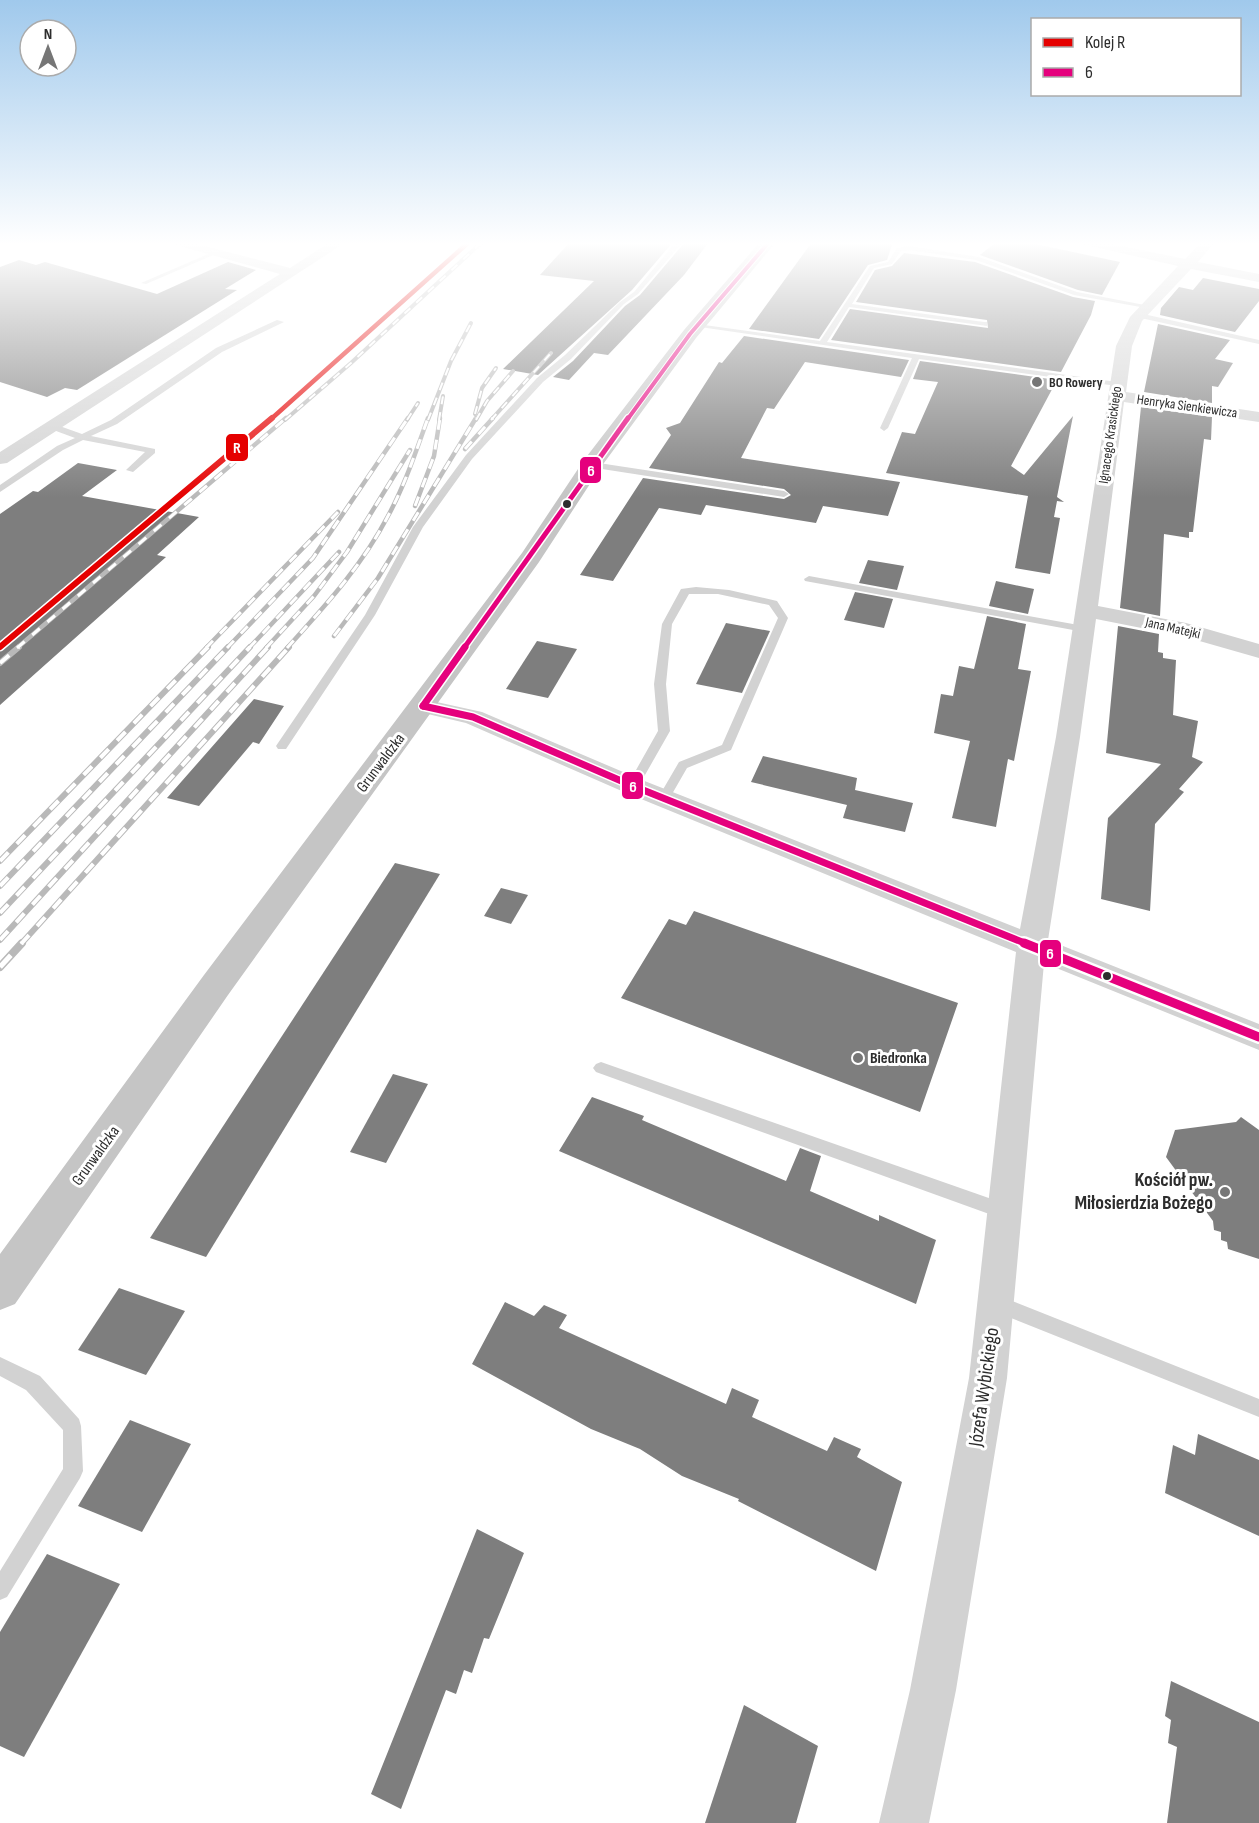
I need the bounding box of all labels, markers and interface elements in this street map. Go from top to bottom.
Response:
north arrow [18,18,78,78]
legend [1031,18,1241,96]
text: N [44,25,52,44]
text: Kolej R [1085,32,1125,53]
text: 6 [1085,62,1093,83]
place label: BO Rowery [1049,374,1103,391]
marker: BO Rowery [1030,375,1044,389]
street label: Ignacego Krasickiego [1095,385,1125,485]
street label: Henryka Sienkiewicza [1136,391,1238,421]
line badge: R [225,433,249,462]
text: R [233,439,241,458]
line badge: 6 [579,456,602,484]
text: 6 [587,462,595,481]
unlabelled marker [561,498,573,510]
street label: Jana Matejki [1143,613,1202,643]
street label: Grunwaldzka [353,730,409,796]
line badge: 6 [621,771,644,800]
text: 6 [629,778,637,797]
line badge: 6 [1039,939,1062,968]
text: 6 [1046,945,1054,964]
unlabelled marker [1101,970,1113,982]
place label: Biedronka [870,1049,927,1068]
marker: Biedronka [851,1051,865,1065]
street label: Grunwaldzka [68,1123,124,1189]
place label: Kościół pw. Miłosierdzia Bożego [1074,1168,1213,1215]
marker: Kościół pw. Miłosierdzia Bożego [1218,1185,1232,1199]
street label: Józefa Wybickiego [964,1326,1004,1449]

